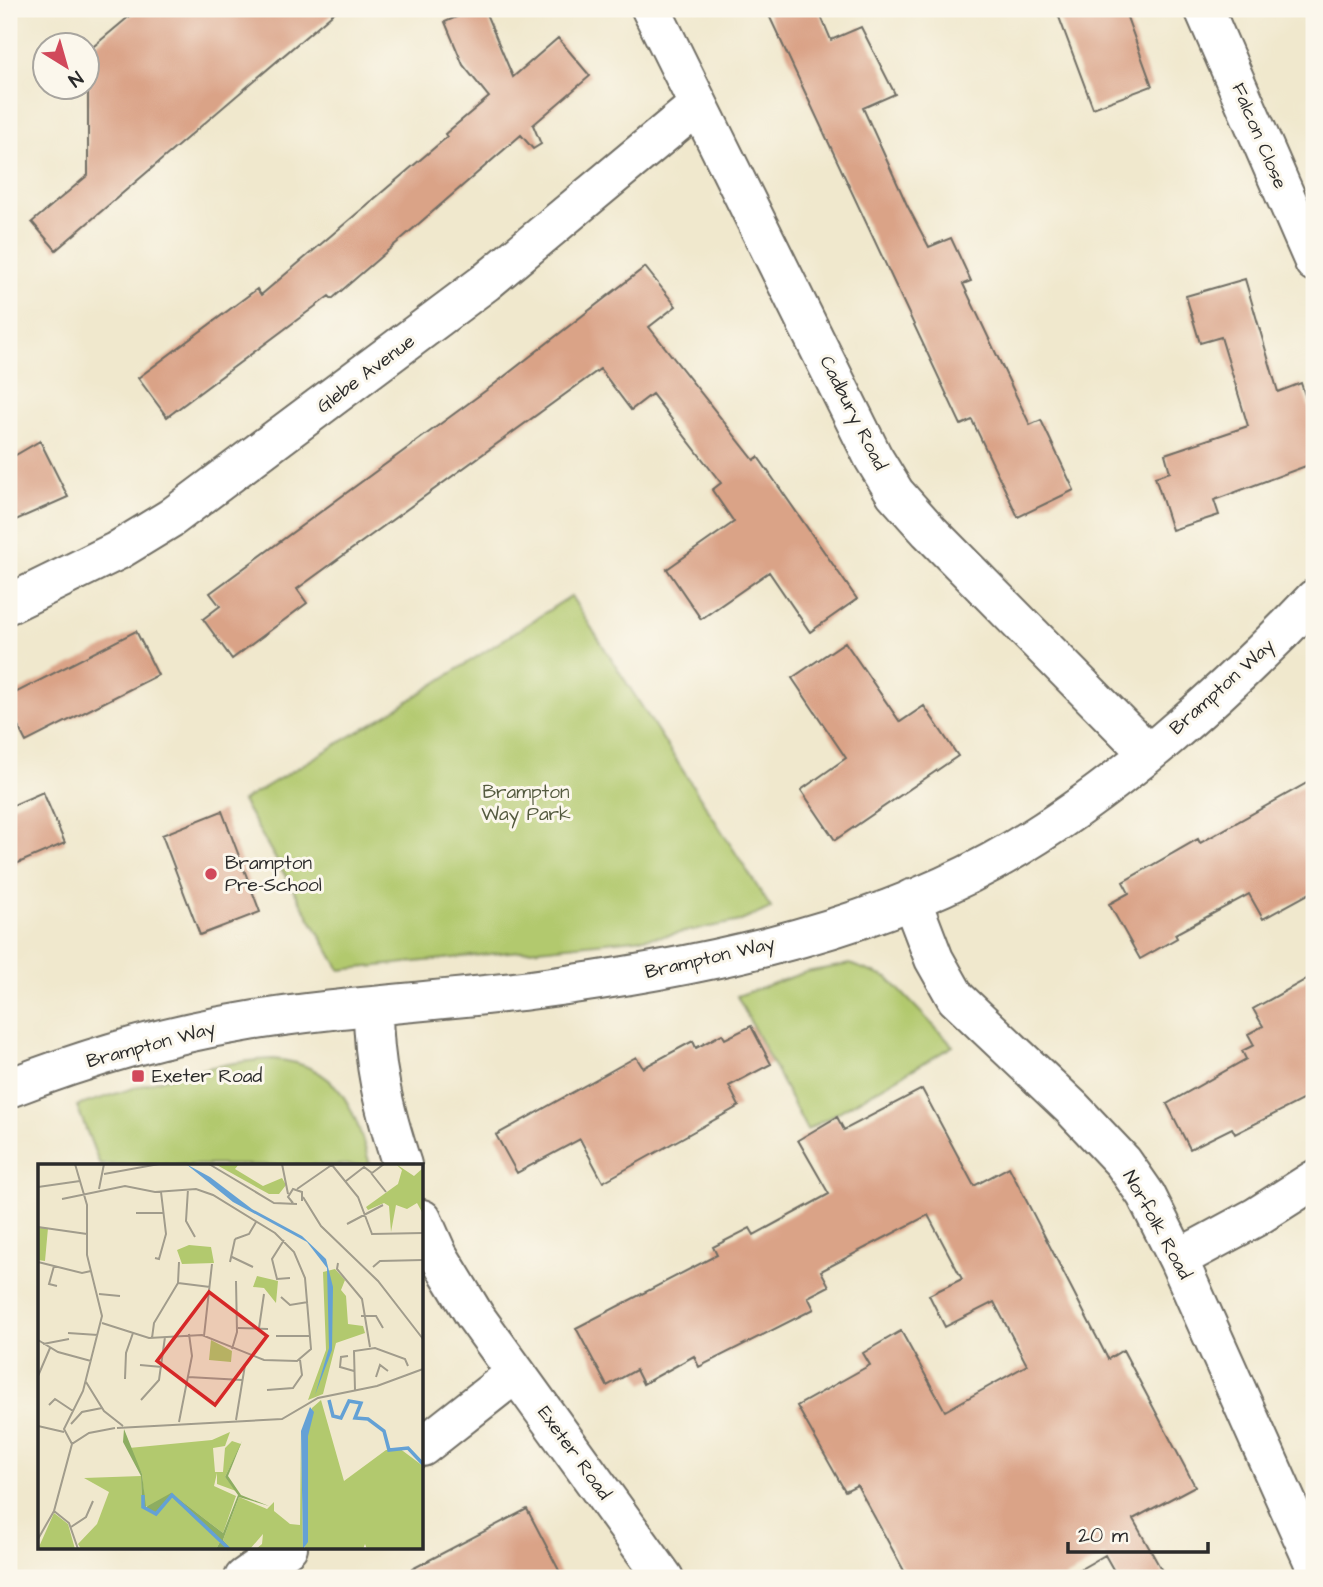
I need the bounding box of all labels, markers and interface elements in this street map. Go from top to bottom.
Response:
north arrow [32,32,102,102]
text: N [62,64,88,93]
street label: Falcon Close [1225,79,1293,193]
street label: Glebe Avenue [311,328,421,420]
street label: Cadbury Road [812,351,894,476]
street label: Brampton Way [1164,632,1281,742]
park label: Brampton Way Park [481,779,571,829]
place label: Brampton Pre-School [225,850,322,899]
marker: Brampton Pre-School [203,866,219,882]
street label: Brampton Way [642,930,778,987]
street label: Brampton Way [84,1015,219,1076]
place label: Exeter Road [152,1063,262,1090]
marker: Exeter Road [130,1068,146,1084]
inset map [38,1164,424,1548]
street label: Norfolk Road [1116,1166,1198,1285]
street label: Exeter Road [531,1400,617,1506]
scale bar [1068,1510,1208,1554]
text: 20 m [1078,1521,1129,1550]

